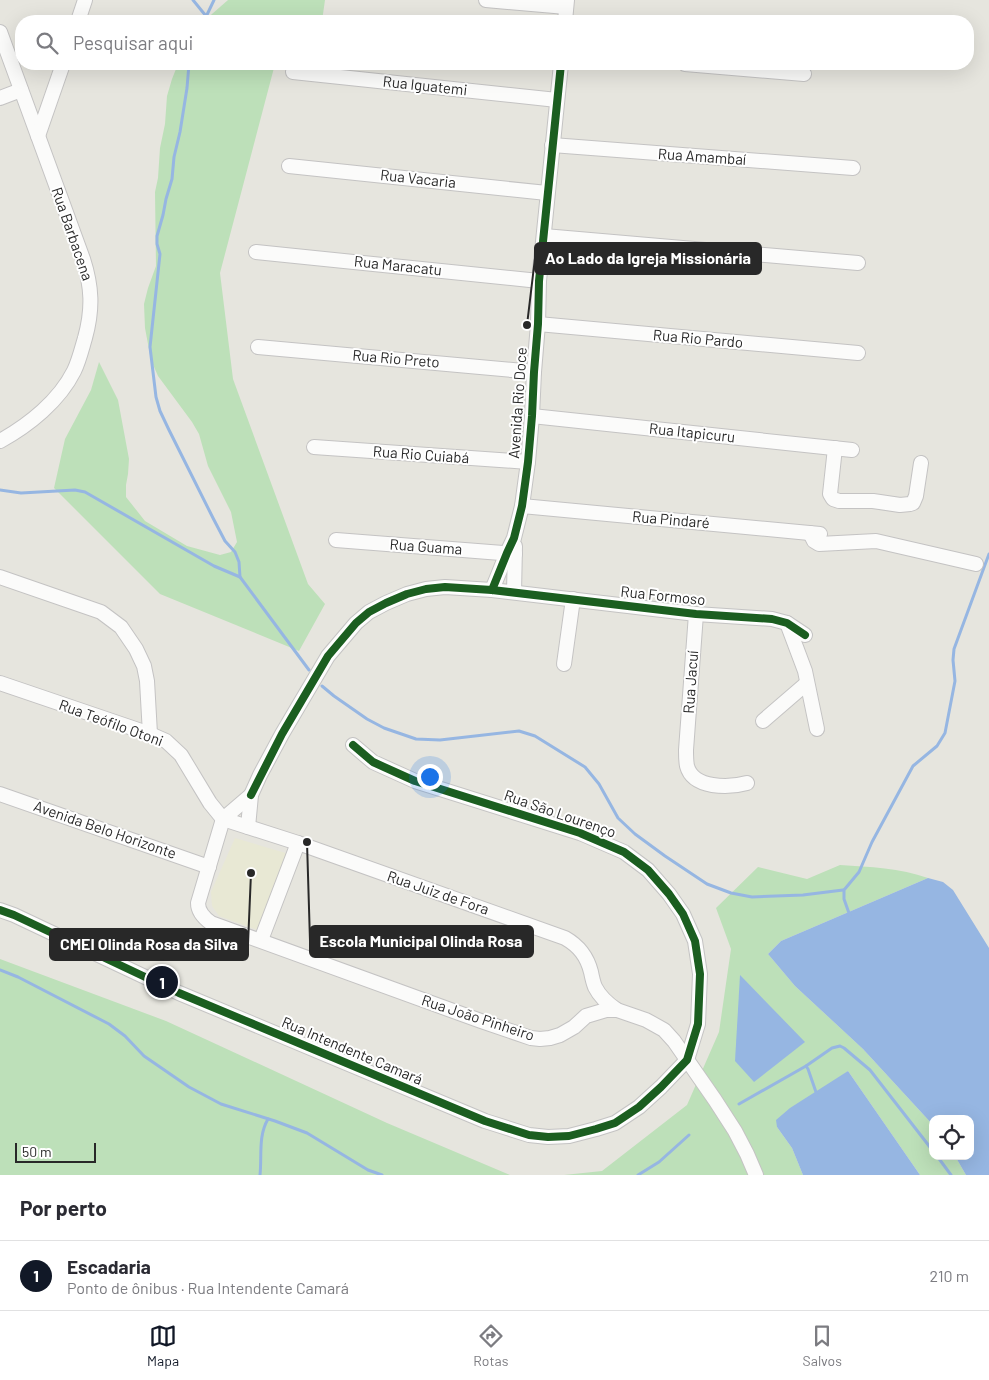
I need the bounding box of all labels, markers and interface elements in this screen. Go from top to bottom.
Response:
search box [15,15,974,70]
icon: search [33,29,61,57]
text: Pesquisar aqui [73,31,193,54]
street label: Rua Iguatemi [382,72,468,98]
street label: Rua Amambaí [657,144,747,168]
street label: Rua Vacaria [379,165,457,191]
street label: Rua Barbacena [49,185,97,283]
callout: Ao Lado da Igreja Missionária [535,243,761,274]
text: Ao Lado da Igreja Missionária [545,248,751,267]
street label: Rua Maracatu [353,251,443,279]
street label: Rua Rio Pardo [652,325,744,351]
street label: Rua Rio Preto [352,345,441,371]
street label: Avenida Rio Doce [504,347,530,459]
street label: Rua Itapicuru [648,419,736,445]
street label: Rua Rio Cuiabá [372,442,470,466]
street label: Rua Pindaré [632,507,711,531]
street label: Rua Guama [389,534,463,558]
street label: Rua Formoso [620,582,706,608]
street label: Rua Jacuí [679,650,701,714]
street label: Rua Teófilo Otoni [57,695,166,749]
your location [417,764,443,790]
street label: Rua São Lourenço [502,785,619,841]
street label: Avenida Belo Horizonte [32,796,179,862]
street label: Rua Juiz de Fora [385,866,492,918]
callout: Escola Municipal Olinda Rosa [310,926,533,957]
callout: CMEI Olinda Rosa da Silva [50,929,248,960]
text: Escola Municipal Olinda Rosa [319,931,523,950]
text: CMEI Olinda Rosa da Silva [60,934,238,953]
pin: 1 [146,963,178,1001]
street label: Rua João Pinheiro [420,990,537,1044]
street label: Rua Intendente Camará [279,1012,426,1088]
map controls [929,1115,974,1160]
button: locate [929,1115,974,1160]
scale bar [15,1140,96,1163]
text: 50 m [22,1143,51,1160]
text: Por perto [20,1195,107,1220]
text: Escadaria [67,1255,151,1278]
text: 1 [33,1266,39,1285]
text: 210 m [930,1266,969,1285]
text: Ponto de ônibus · Rua Intendente Camará [67,1278,349,1297]
tab: Mapa [147,1322,179,1369]
tab: Rotas [473,1322,508,1369]
tab: Salvos [803,1322,842,1369]

